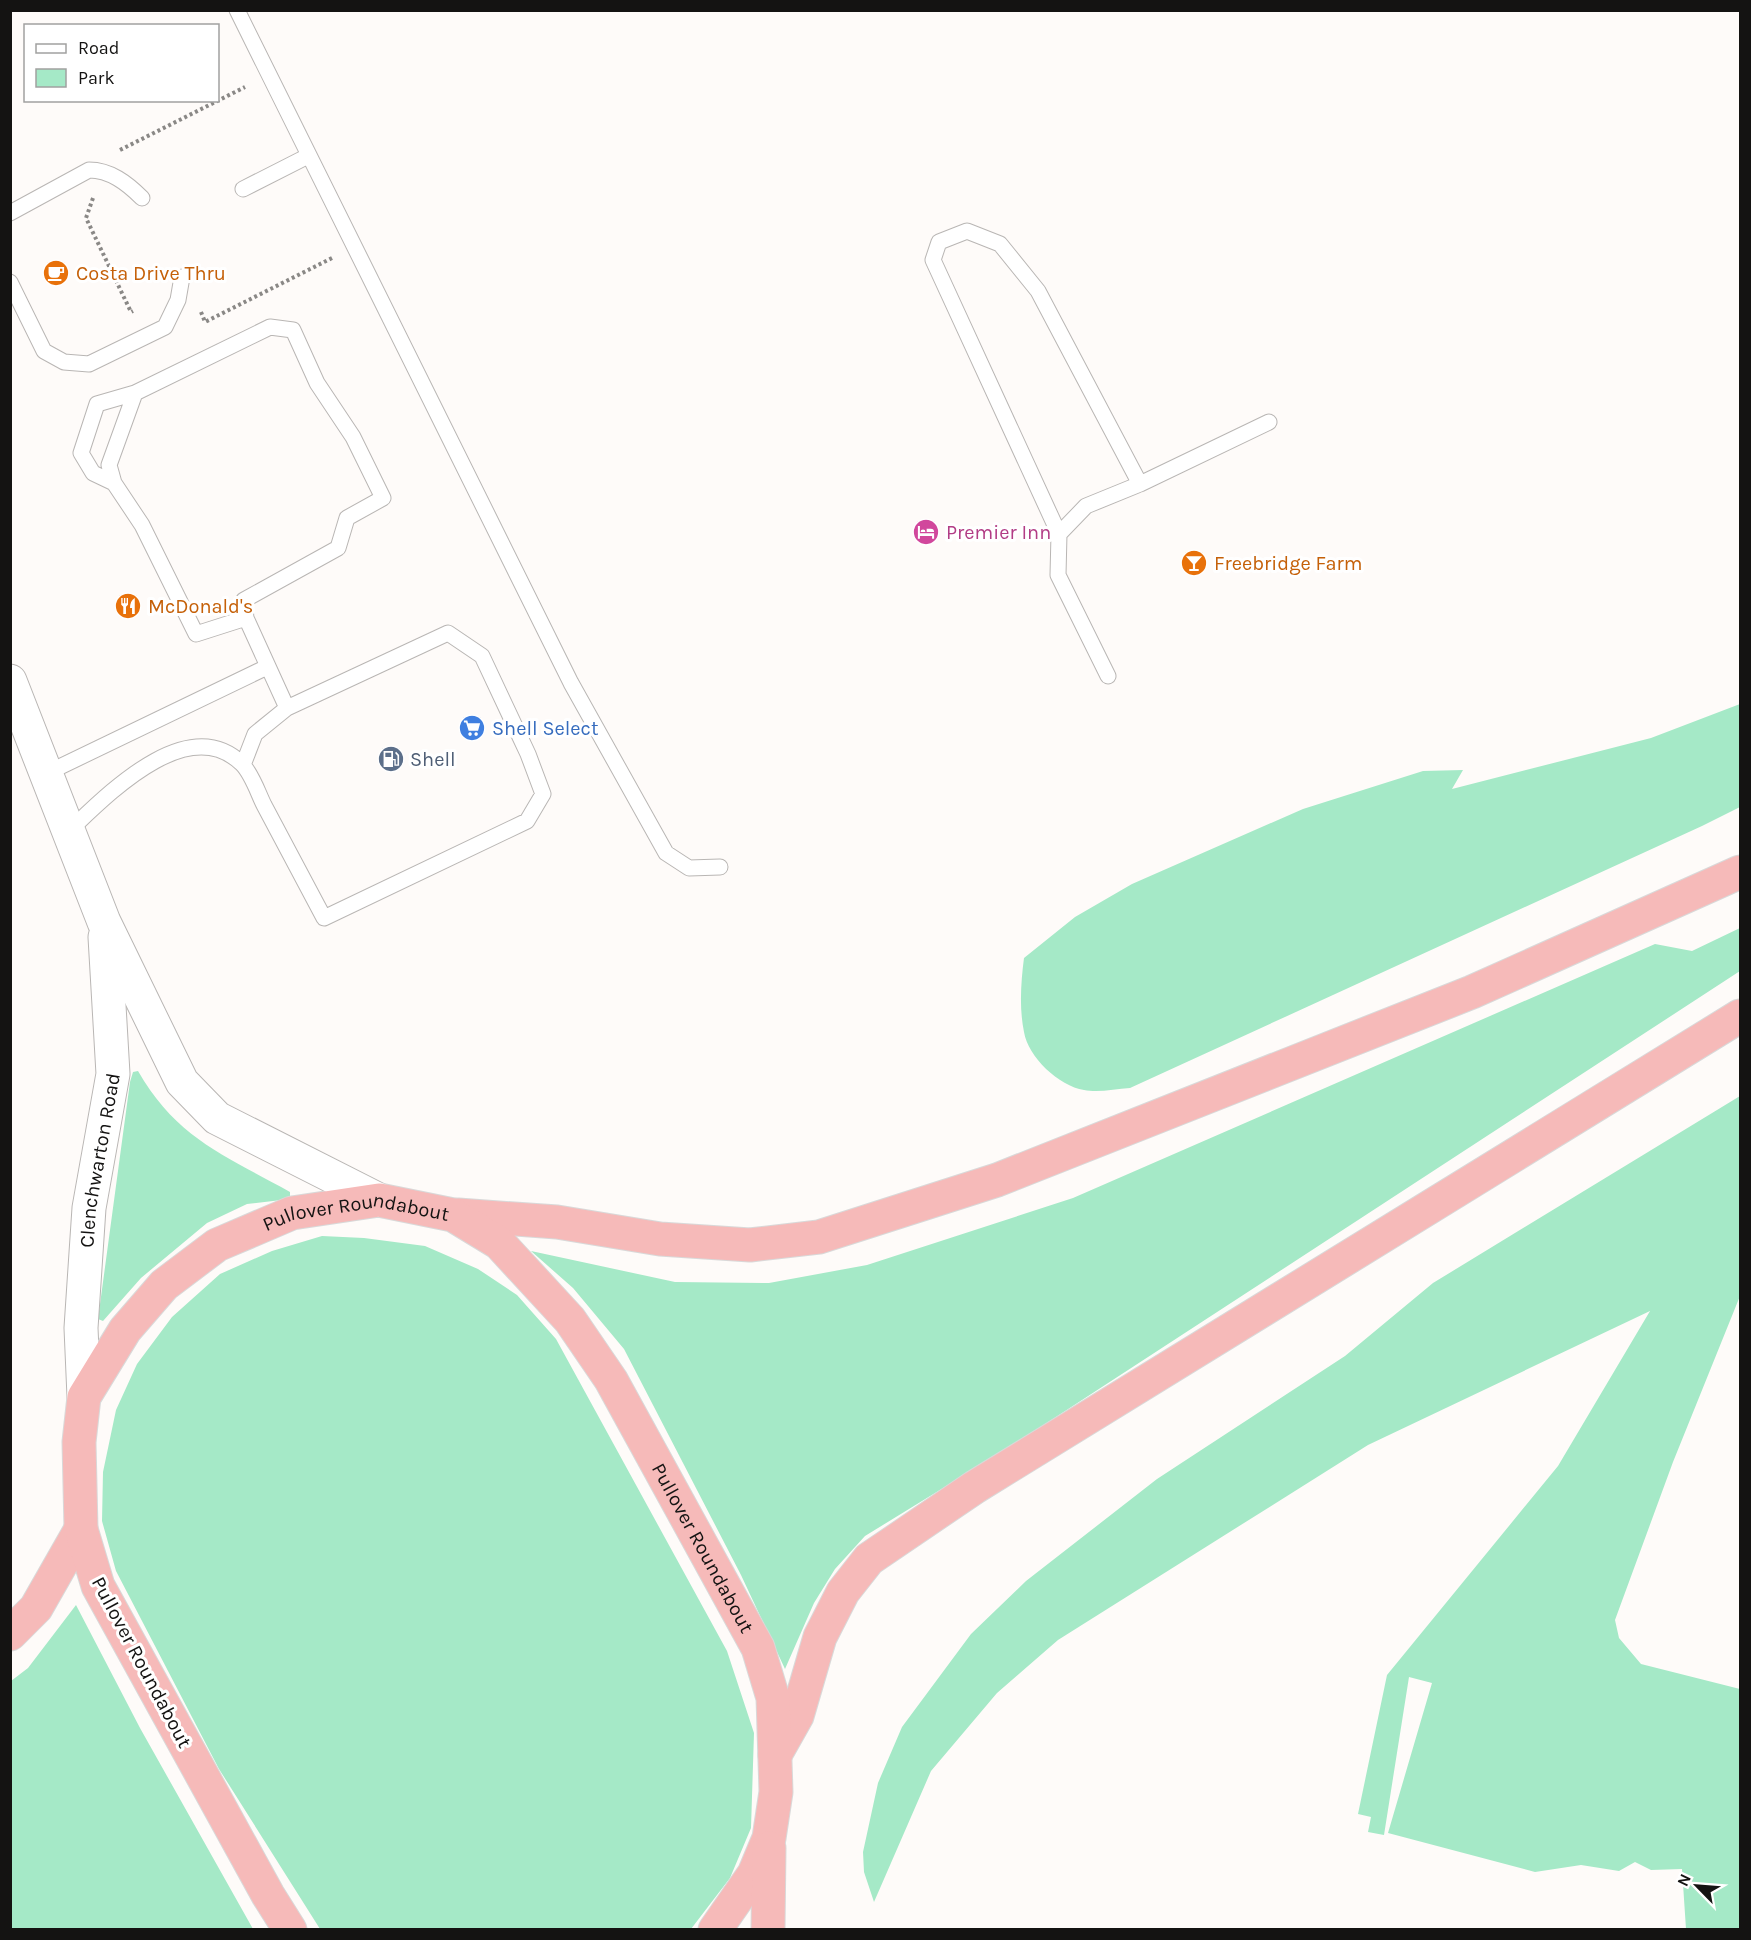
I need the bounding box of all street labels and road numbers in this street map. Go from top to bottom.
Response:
street label: Clenchwarton Road [75,1071,125,1248]
street label: Pullover Roundabout [259,1188,452,1236]
street label: Pullover Roundabout [647,1459,759,1637]
street label: Pullover Roundabout [87,1573,197,1752]

